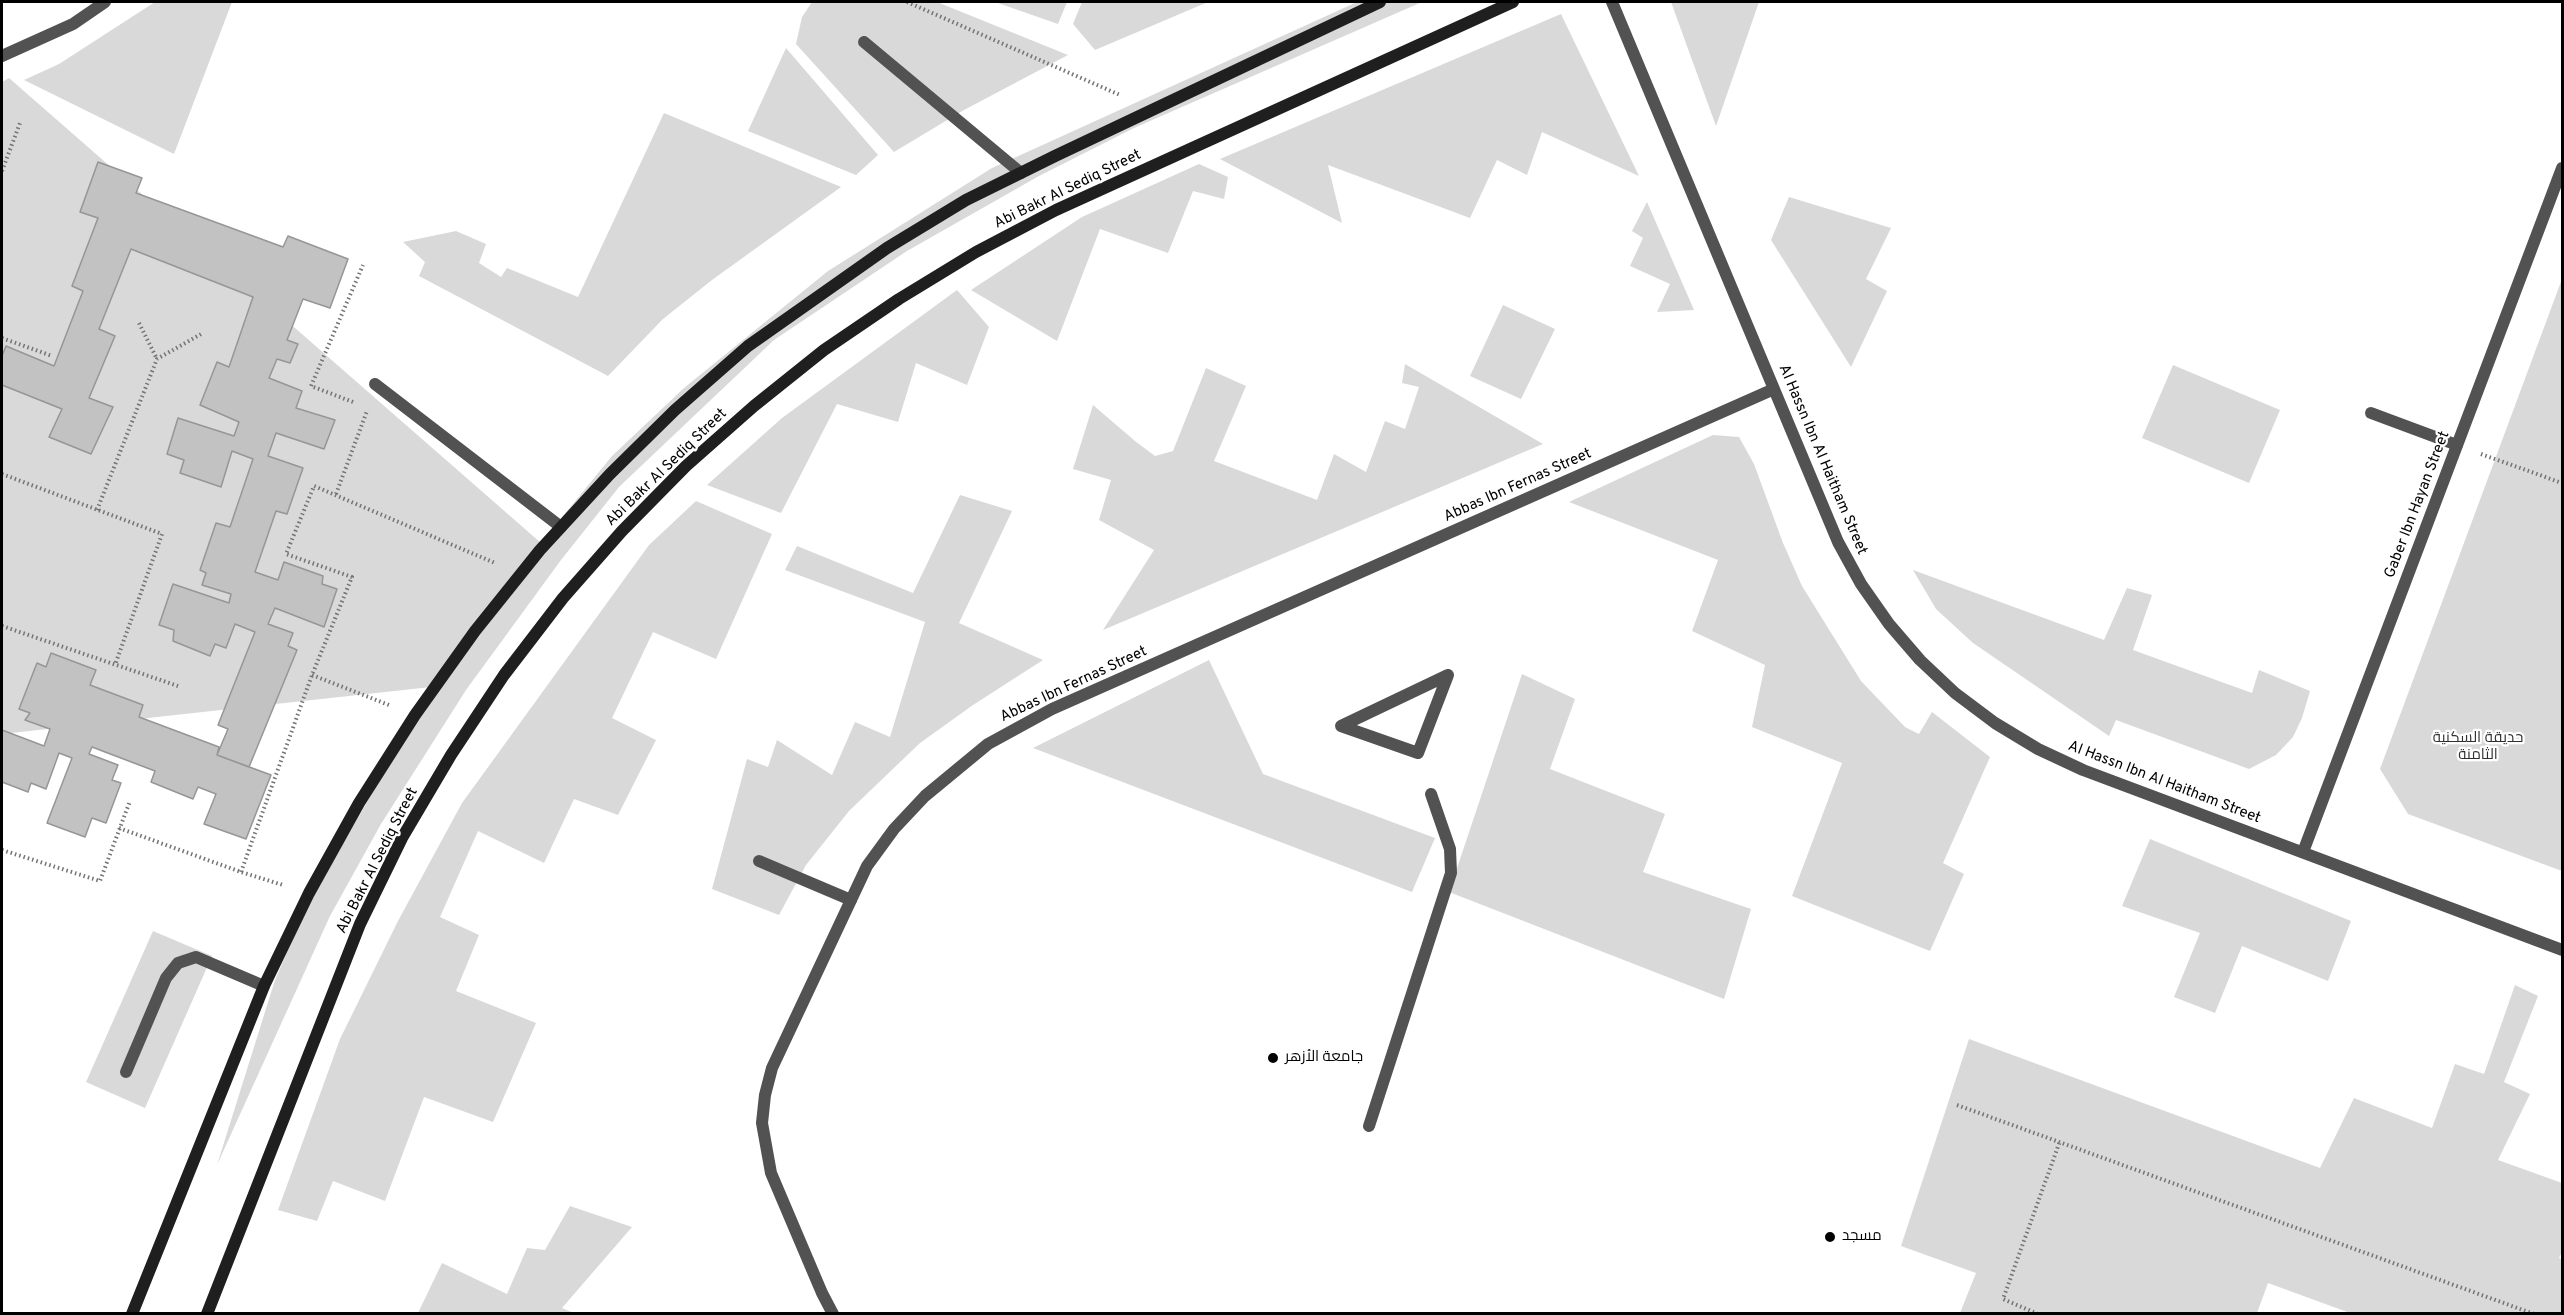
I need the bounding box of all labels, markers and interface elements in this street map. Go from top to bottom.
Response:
street label: Abi Bakr Al Sediq Street [992,147,1144,233]
street label: Al Hassn Ibn Al Haitham Street [1774,362,1870,558]
street label: Abi Bakr Al Sediq Street [603,405,731,531]
street label: Gaber Ibn Hayan Street [2382,429,2454,581]
street label: Abbas Ibn Fernas Street [1441,445,1595,527]
street label: Abbas Ibn Fernas Street [998,643,1150,727]
park label: حديقة السكنية الثامنة [2433,730,2523,765]
street label: Al Hassn Ibn Al Haitham Street [2065,738,2263,828]
street label: Abi Bakr Al Sediq Street [333,785,423,937]
place label: جامعة الأزهر [1285,1049,1363,1067]
marker: جامعة الأزهر [1266,1051,1280,1065]
place label: مسجد [1842,1228,1882,1246]
marker: مسجد [1823,1230,1837,1244]

